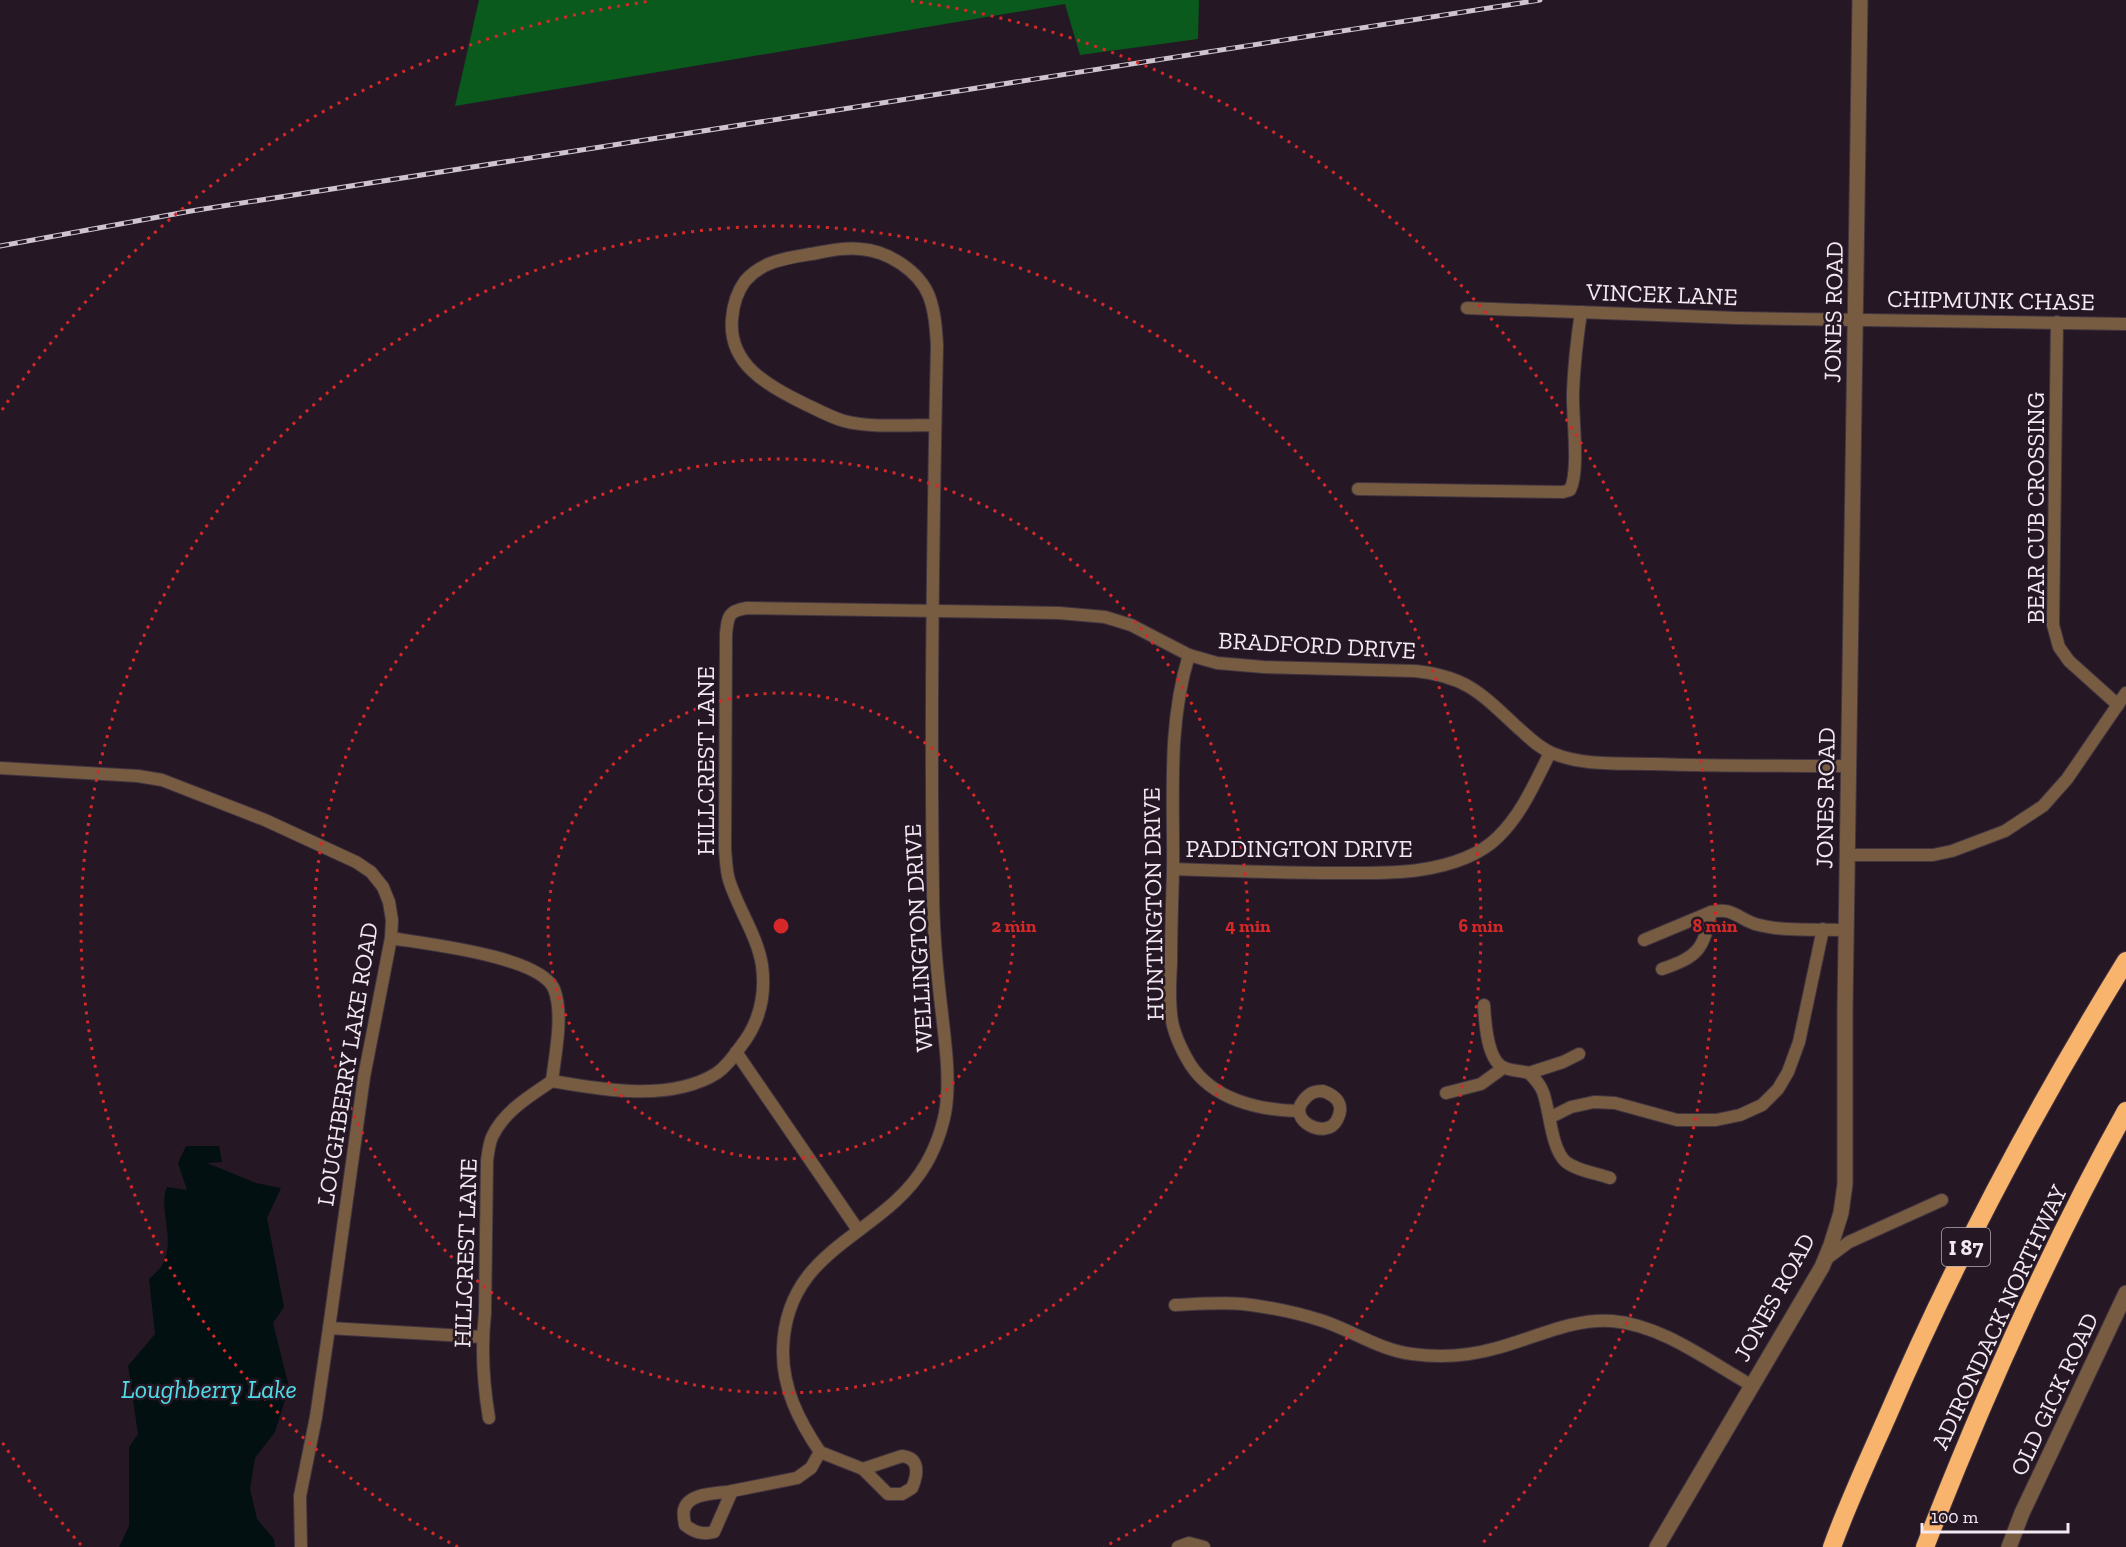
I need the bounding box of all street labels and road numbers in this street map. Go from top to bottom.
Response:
street label: JONES ROAD [1817,241,1849,383]
street label: VINCEK LANE [1585,277,1738,311]
street label: CHIPMUNK CHASE [1887,284,2095,316]
street label: BEAR CUB CROSSING [2021,392,2050,624]
street label: BRADFORD DRIVE [1217,625,1417,665]
street label: HILLCREST LANE [691,666,720,856]
street label: JONES ROAD [1809,727,1841,869]
street label: HUNTINGTON DRIVE [1136,787,1170,1021]
street label: WELLINGTON DRIVE [898,823,938,1053]
street label: PADDINGTON DRIVE [1185,834,1413,863]
street label: LOUGHBERRY LAKE ROAD [310,920,384,1208]
street label: HILLCREST LANE [447,1158,483,1348]
street label: ADIRONDACK NORTHWAY [1925,1180,2073,1454]
street label: JONES ROAD [1727,1228,1821,1366]
road number: I 87 [1942,1228,1990,1266]
street label: OLD GICK ROAD [2004,1308,2104,1480]

